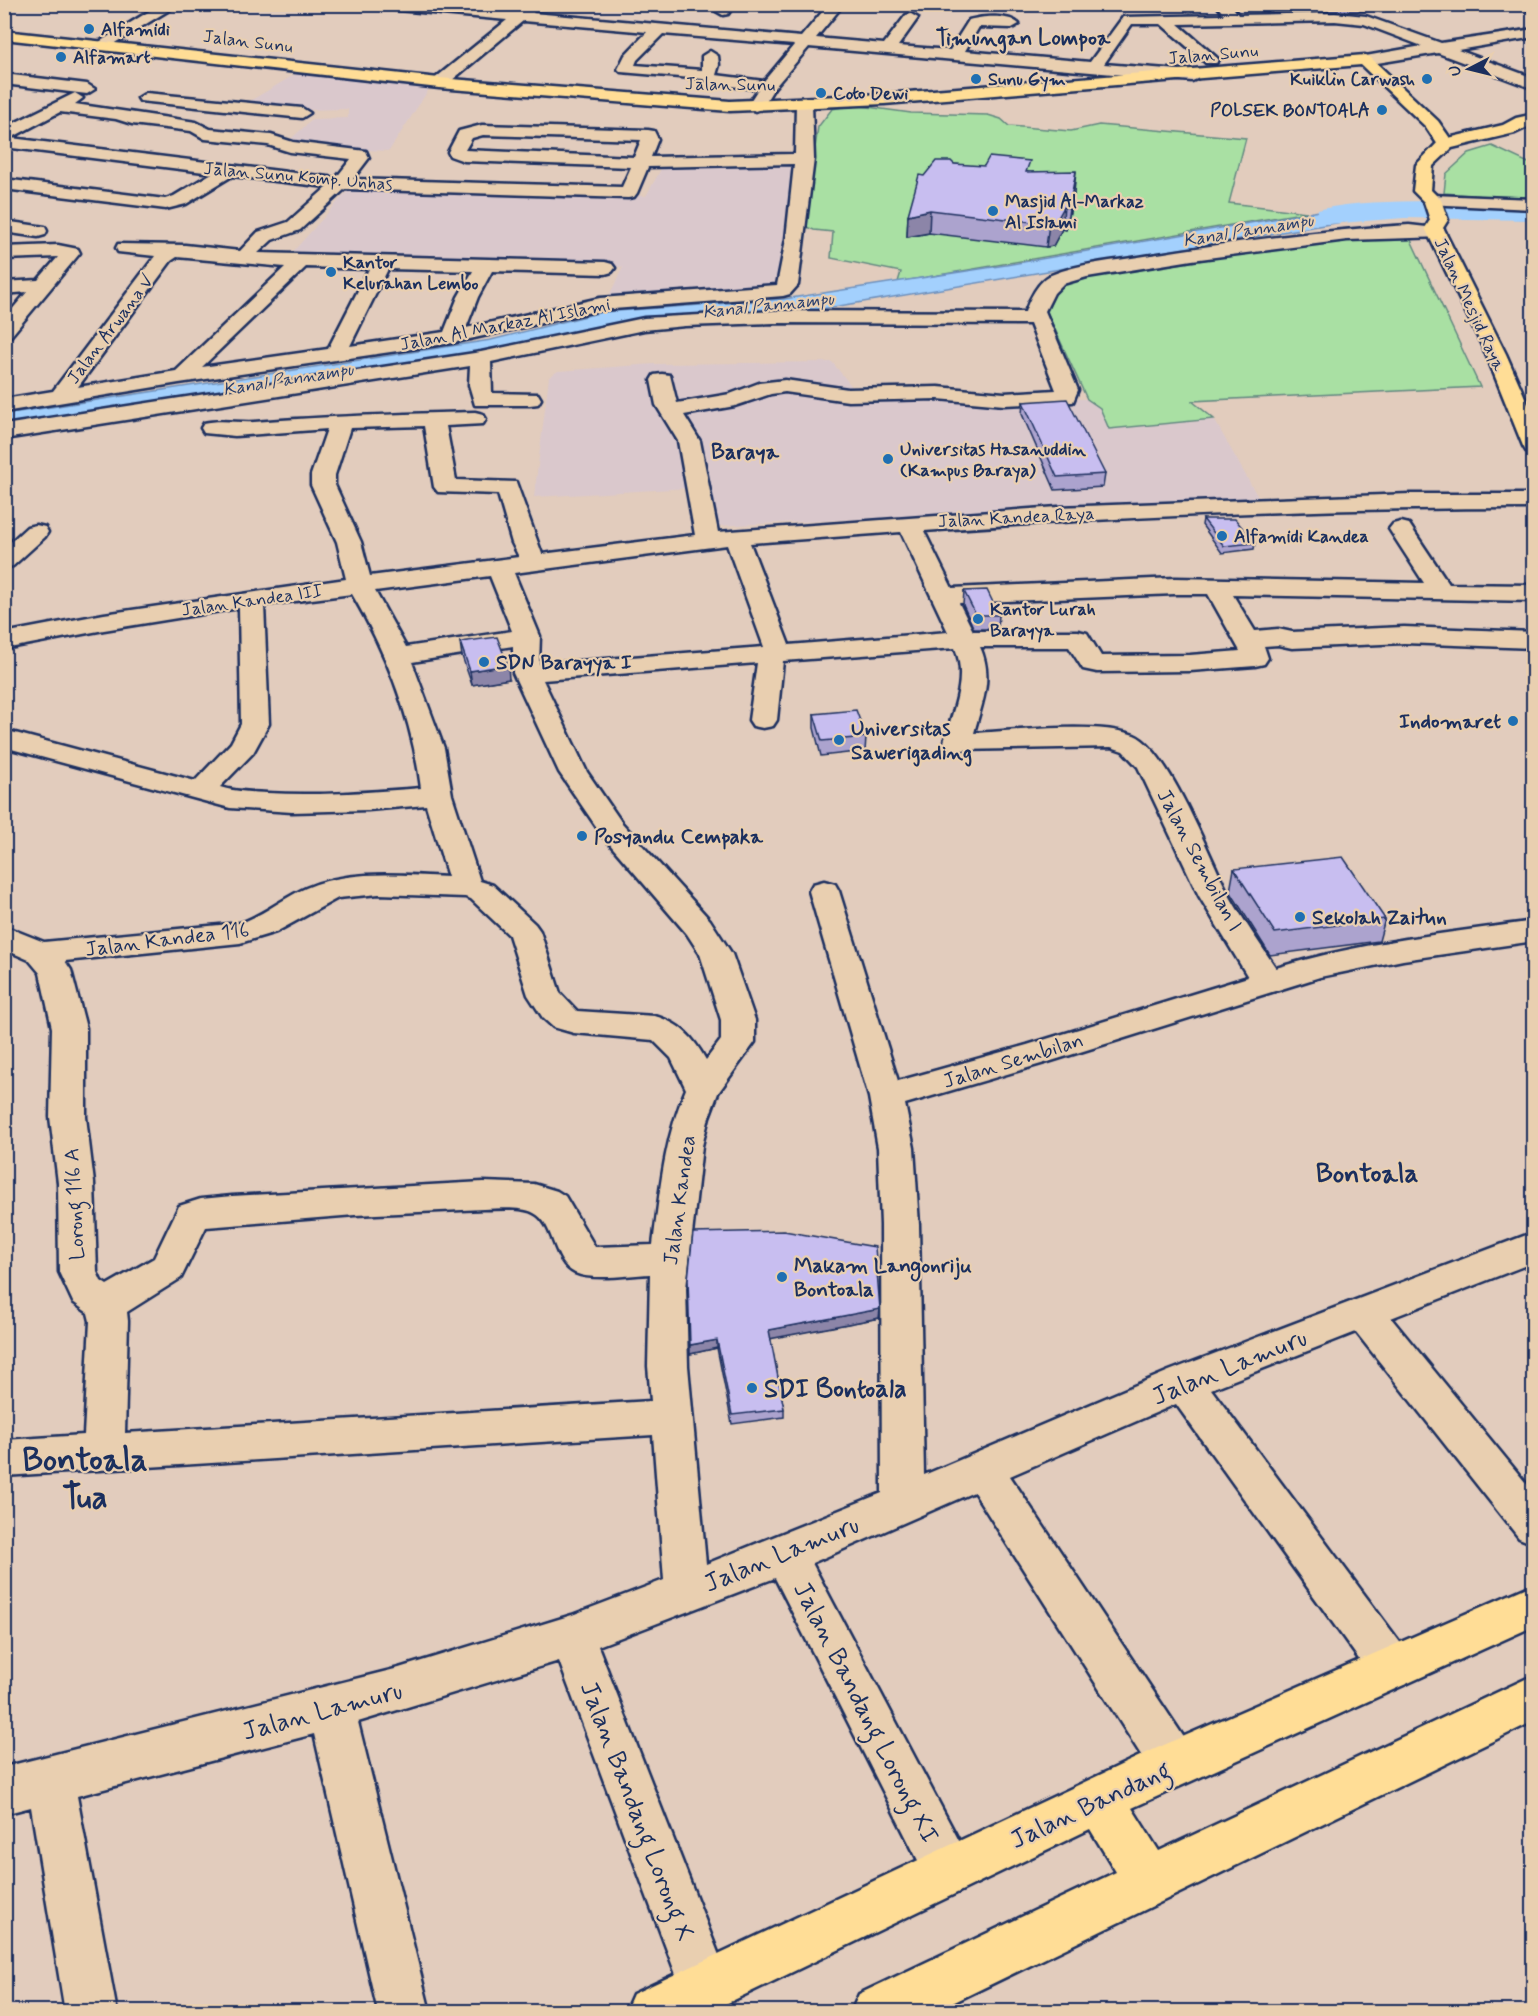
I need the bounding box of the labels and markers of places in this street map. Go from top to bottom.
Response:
place label: Alfamidi [101,18,170,42]
marker: Alfamidi [82,22,96,36]
place label: Alfamart [73,46,151,70]
marker: Alfamart [54,50,68,64]
place label: Sunu Gym [988,68,1066,92]
place label: Kuiklin Carwash [1290,68,1415,92]
marker: Sunu Gym [969,72,983,86]
marker: Kuiklin Carwash [1420,72,1434,86]
place label: Coto Dewi [833,82,908,106]
marker: Coto Dewi [814,86,828,100]
place label: POLSEK BONTOALA [1210,99,1370,123]
marker: POLSEK BONTOALA [1375,103,1389,117]
place label: Masjid Al-Markaz Al Islami [1005,190,1144,235]
marker: Masjid Al-Markaz Al Islami [986,204,1000,218]
place label: Kantor Kelurahan Lembo [343,251,478,296]
marker: Kantor Kelurahan Lembo [324,265,338,279]
place label: Universitas Hasanuddin (Kampus Baraya) [900,438,1087,483]
marker: Universitas Hasanuddin (Kampus Baraya) [881,452,895,466]
place label: Alfamidi Kandea [1234,525,1369,549]
marker: Alfamidi Kandea [1215,529,1229,543]
place label: Kantor Lurah Barayya [990,598,1096,643]
marker: Kantor Lurah Barayya [971,612,985,626]
place label: SDN Barayya I [496,649,632,677]
marker: SDN Barayya I [477,655,491,669]
place label: Indomaret [1399,708,1501,736]
marker: Indomaret [1506,714,1520,728]
place label: Universitas Sawerigading [851,715,972,767]
marker: Universitas Sawerigading [832,733,846,747]
place label: Posyandu Cempaka [594,823,764,851]
marker: Posyandu Cempaka [575,829,589,843]
place label: Sekolah Zaitun [1312,904,1447,932]
marker: Sekolah Zaitun [1293,910,1307,924]
place label: Makam Langonriju Bontoala [794,1252,972,1304]
marker: Makam Langonriju Bontoala [775,1270,789,1284]
place label: SDI Bontoala [764,1373,907,1407]
marker: SDI Bontoala [745,1381,759,1395]

